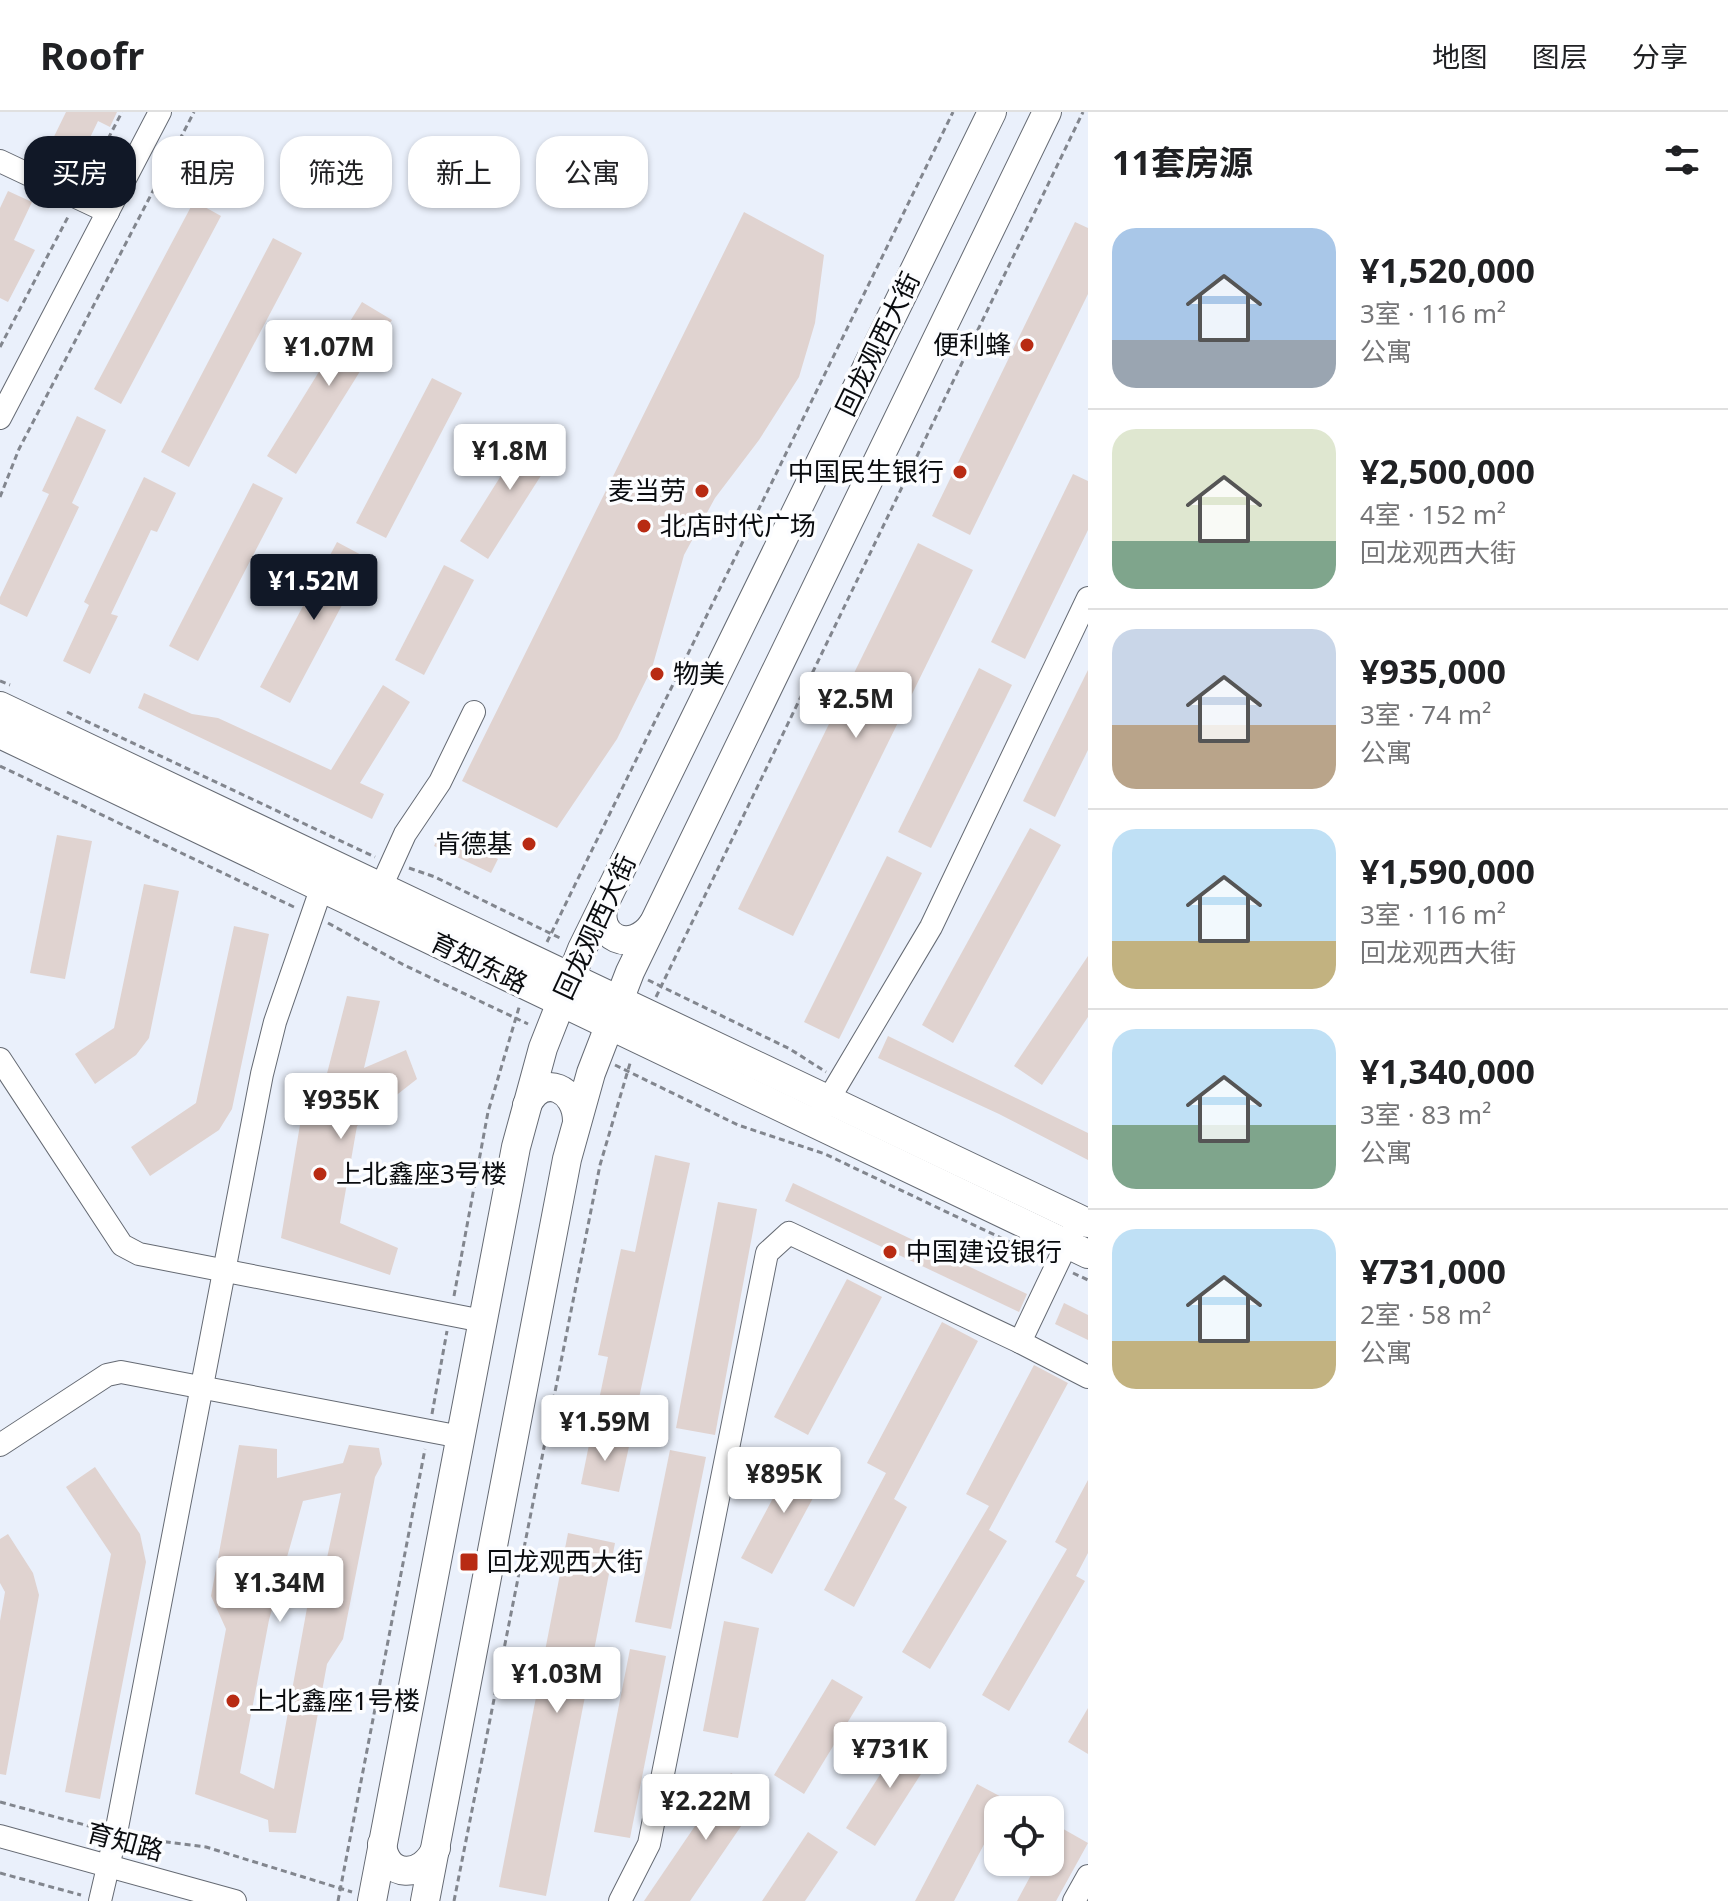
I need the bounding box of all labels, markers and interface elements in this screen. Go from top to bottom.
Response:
text: Roofr [40,29,144,81]
text: 地图 [1432,37,1488,75]
text: 图层 [1532,37,1588,75]
text: 分享 [1632,37,1688,75]
chip: 买房 [24,136,136,208]
chip: 租房 [152,136,264,208]
chip: 筛选 [280,136,392,208]
chip: 新上 [408,136,520,208]
chip: 公寓 [536,136,648,208]
icon: filters [1660,138,1704,182]
text: 11套房源 [1112,139,1253,185]
text: ¥1,520,000 [1360,247,1535,293]
icon: home [1176,260,1272,356]
street label: 回龙观西大街 [827,266,927,422]
text: 3室 · 116 m² [1360,295,1506,331]
pin: ¥1.07M [264,320,394,388]
place label: 便利蜂 [933,326,1011,362]
text: ¥1.07M [283,328,375,364]
text: 公寓 [1360,333,1412,369]
marker: 便利蜂 [1018,336,1036,354]
pin: ¥1.8M [454,424,566,492]
text: ¥1.8M [472,432,548,468]
text: ¥2,500,000 [1360,448,1535,494]
place label: 中国民生银行 [788,453,944,489]
icon: home [1176,461,1272,557]
marker: 中国民生银行 [951,463,969,481]
place label: 麦当劳 [608,472,686,508]
marker: 麦当劳 [693,482,711,500]
text: 4室 · 152 m² [1360,496,1506,532]
place label: 北店时代广场 [660,507,816,543]
marker: 北店时代广场 [635,517,653,535]
text: 回龙观西大街 [1360,534,1516,570]
pin: ¥1.52M [249,554,379,622]
text: ¥1.52M [268,562,360,598]
text: ¥935,000 [1360,648,1506,694]
place label: 物美 [673,655,725,691]
icon: home [1176,661,1272,757]
marker: 物美 [648,665,666,683]
pin: ¥2.5M [800,672,912,740]
text: ¥2.5M [818,680,894,716]
text: 3室 · 74 m² [1360,696,1491,732]
text: 公寓 [1360,734,1412,770]
place label: 肯德基 [435,825,513,861]
marker: 肯德基 [520,835,538,853]
street label: 回龙观西大街 [545,848,643,1005]
text: ¥1,590,000 [1360,848,1535,894]
icon: home [1176,861,1272,957]
text: 3室 · 116 m² [1360,896,1506,932]
street label: 育知东路 [425,923,534,1001]
text: 回龙观西大街 [1360,934,1516,970]
text: ¥1,340,000 [1360,1048,1535,1094]
icon: home [1176,1061,1272,1157]
pin: ¥935K [285,1073,397,1141]
text: ¥935K [303,1081,379,1117]
text: 3室 · 83 m² [1360,1096,1491,1132]
text: 公寓 [1360,1134,1412,1170]
place label: 上北鑫座3号楼 [336,1155,507,1191]
marker: 上北鑫座3号楼 [311,1165,329,1183]
place label: 中国建设银行 [906,1233,1062,1269]
marker: 中国建设银行 [881,1243,899,1261]
text: ¥731,000 [1360,1248,1506,1294]
icon: home [1176,1261,1272,1357]
text: 2室 · 58 m² [1360,1296,1491,1332]
text: 公寓 [1360,1334,1412,1370]
pin: ¥1.59M [540,1395,670,1463]
text: ¥1.59M [559,1403,651,1439]
pin: ¥895K [728,1447,840,1515]
text: ¥895K [746,1455,822,1491]
place label: 回龙观西大街 [487,1543,643,1579]
marker: 回龙观西大街 [458,1551,480,1573]
pin: ¥1.34M [215,1556,345,1624]
text: ¥1.34M [234,1564,326,1600]
pin: ¥1.03M [492,1647,622,1715]
text: ¥1.03M [511,1655,603,1691]
place label: 上北鑫座1号楼 [249,1682,420,1718]
marker: 上北鑫座1号楼 [224,1692,242,1710]
pin: ¥731K [834,1722,946,1790]
text: ¥731K [852,1730,928,1766]
pin: ¥2.22M [641,1774,771,1842]
text: ¥2.22M [660,1782,752,1818]
map controls [984,1796,1064,1876]
button: locate [984,1796,1064,1876]
street label: 育知路 [83,1814,168,1869]

